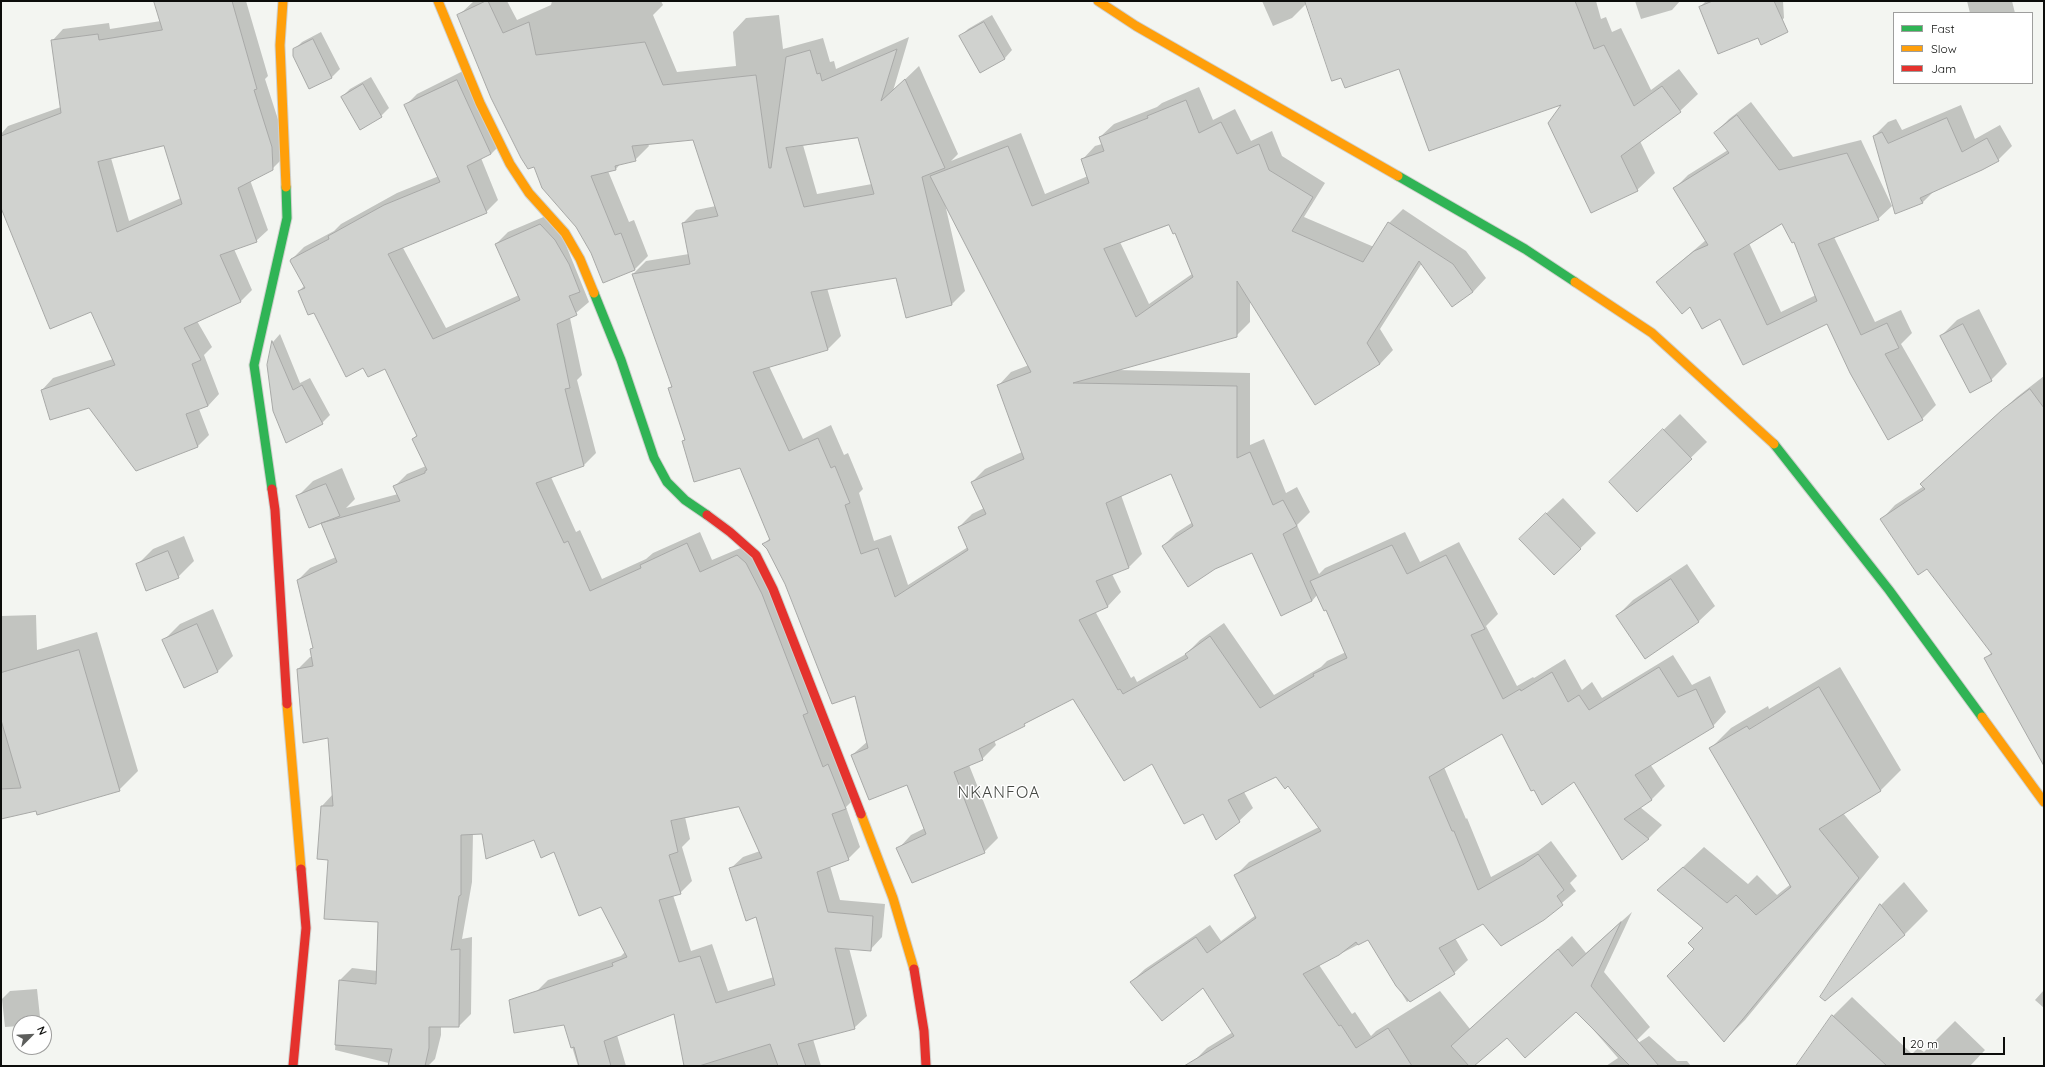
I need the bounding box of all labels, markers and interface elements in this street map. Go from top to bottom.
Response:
legend [1893,12,2033,84]
text: Fast [1931,21,1955,36]
text: Slow [1931,41,1957,56]
text: Jam [1931,61,1956,76]
district label: NKANFOA [958,783,1040,803]
north arrow [12,1015,52,1055]
text: N [34,1024,50,1037]
scale bar [1905,1029,2007,1055]
text: 20 m [1910,1036,1938,1051]

